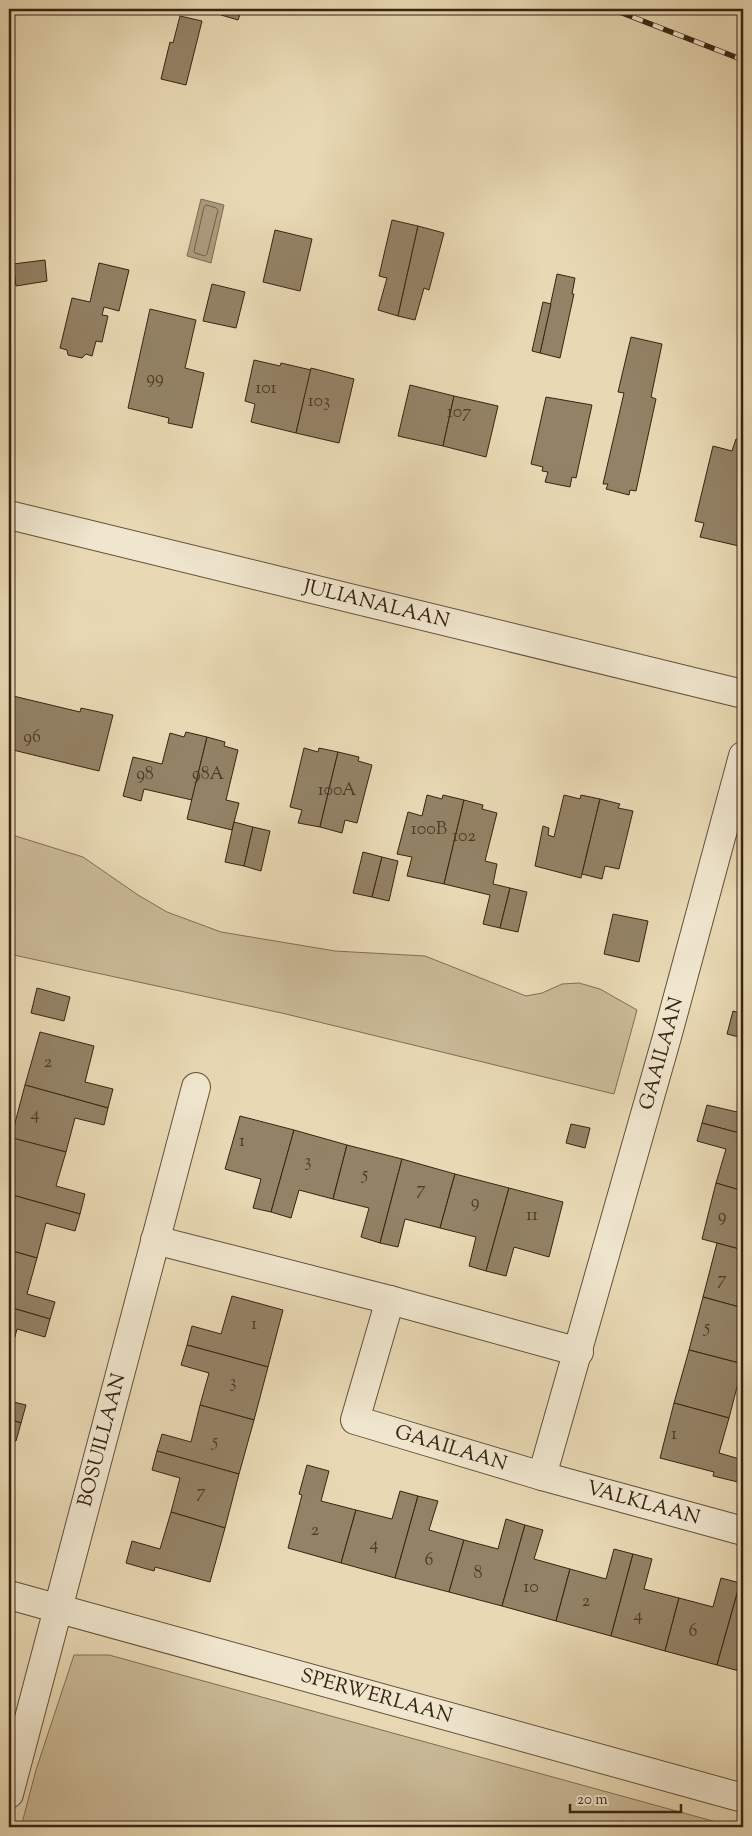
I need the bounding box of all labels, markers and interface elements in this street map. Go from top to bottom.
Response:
house number: 99 [146,366,164,392]
house number: 101 [255,376,277,402]
house number: 103 [308,389,330,415]
house number: 107 [447,400,471,426]
street label: JULIANALAAN [299,573,452,636]
house number: 96 [23,725,41,751]
house number: 98 [136,762,154,788]
house number: 98A [192,762,224,788]
house number: 100A [318,778,357,804]
house number: 100B [411,817,447,843]
house number: 102 [452,824,476,850]
street label: GAAILAAN [632,994,692,1114]
house number: 2 [44,1050,53,1076]
house number: 4 [30,1102,40,1128]
house number: 1 [239,1129,245,1155]
house number: 3 [304,1149,312,1175]
house number: 5 [361,1162,368,1188]
house number: 7 [416,1177,426,1203]
house number: 9 [471,1190,480,1216]
house number: 11 [526,1203,538,1229]
house number: 9 [718,1204,727,1230]
house number: 7 [717,1267,727,1293]
house number: 1 [251,1312,257,1338]
house number: 5 [703,1315,710,1341]
street label: BOSUILLAAN [71,1370,134,1510]
house number: 3 [229,1370,237,1396]
street label: GAAILAAN [391,1418,511,1479]
house number: 1 [671,1422,677,1448]
house number: 5 [211,1429,218,1455]
street label: VALKLAAN [583,1474,703,1533]
house number: 7 [196,1480,206,1506]
house number: 2 [311,1518,320,1544]
house number: 4 [369,1532,379,1558]
house number: 6 [425,1548,434,1574]
house number: 8 [474,1561,483,1587]
house number: 10 [523,1575,539,1601]
house number: 2 [582,1589,591,1615]
house number: 4 [633,1603,643,1629]
house number: 6 [689,1619,698,1645]
street label: SPERWERLAAN [297,1662,455,1731]
scale bar [570,1781,681,1813]
text: 20 m [577,1790,608,1811]

